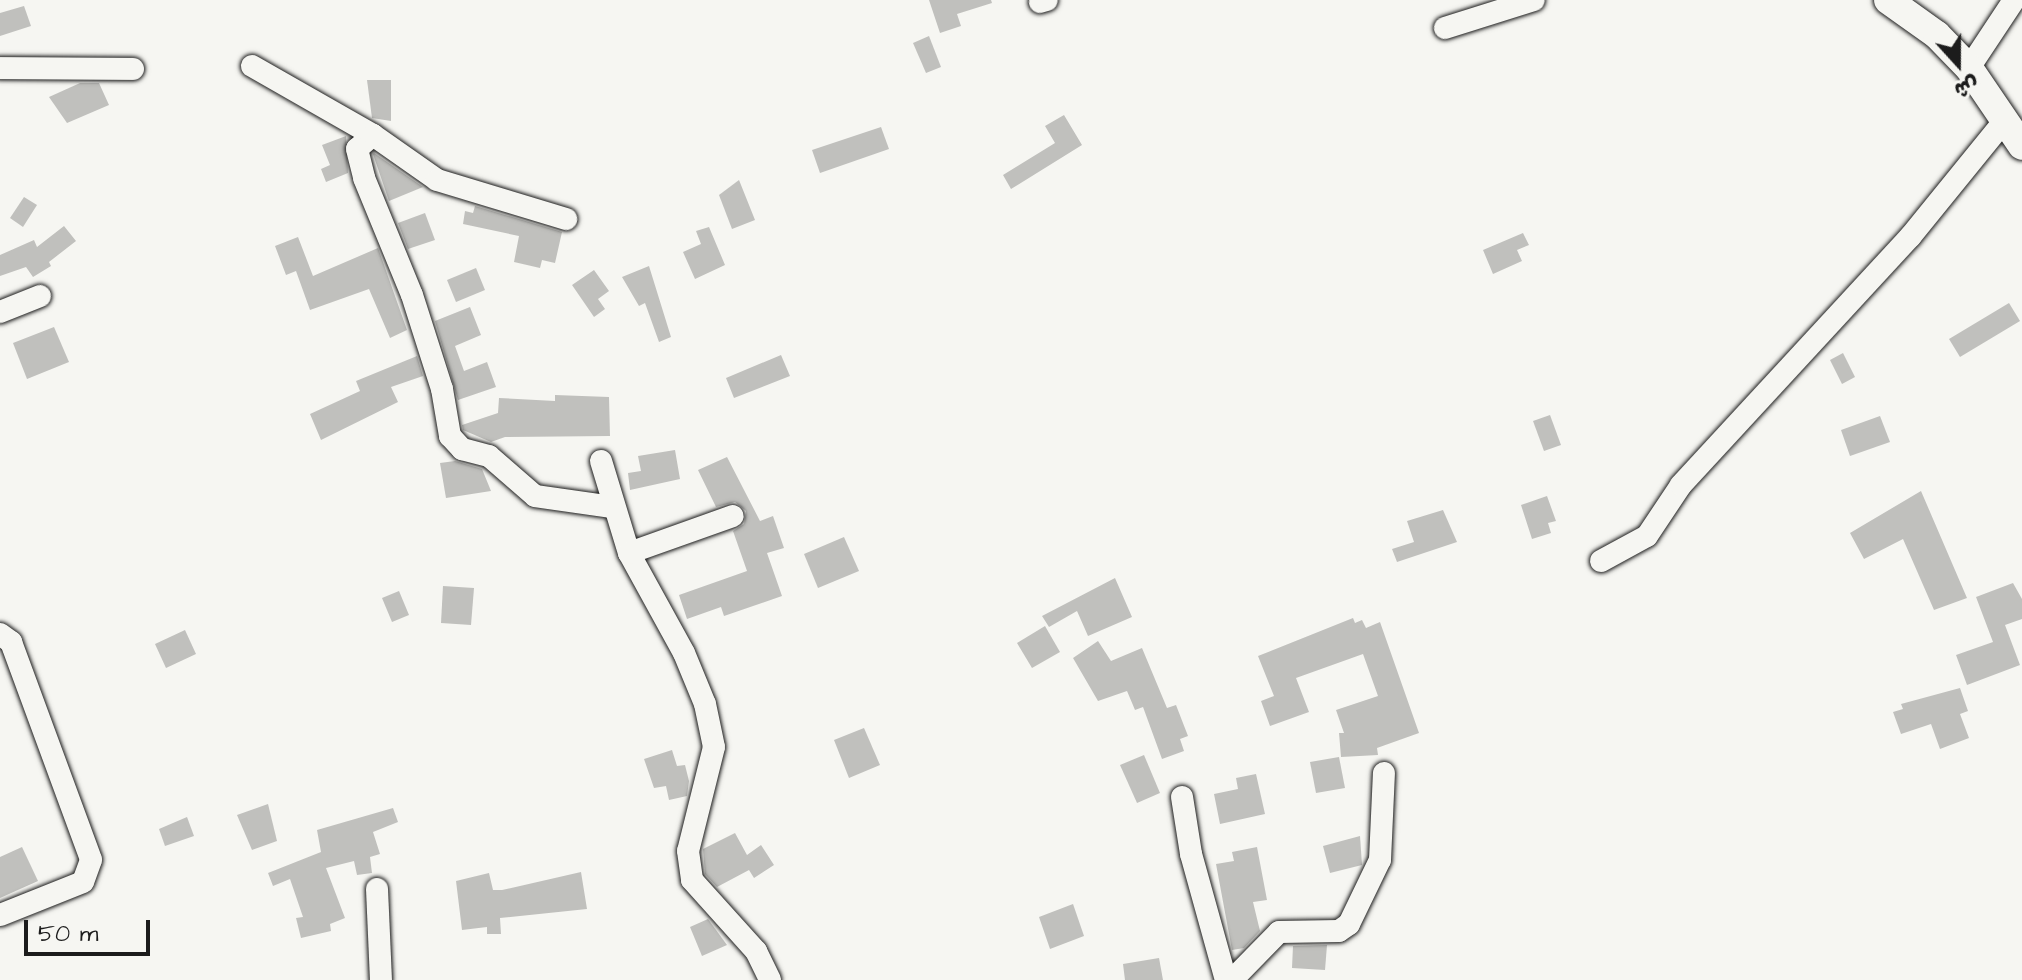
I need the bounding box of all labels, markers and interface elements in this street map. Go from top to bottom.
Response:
north arrow [1918,24,1998,104]
text: ش [1950,68,1984,106]
scale bar [28,904,154,954]
text: 50 m [38,917,98,951]

